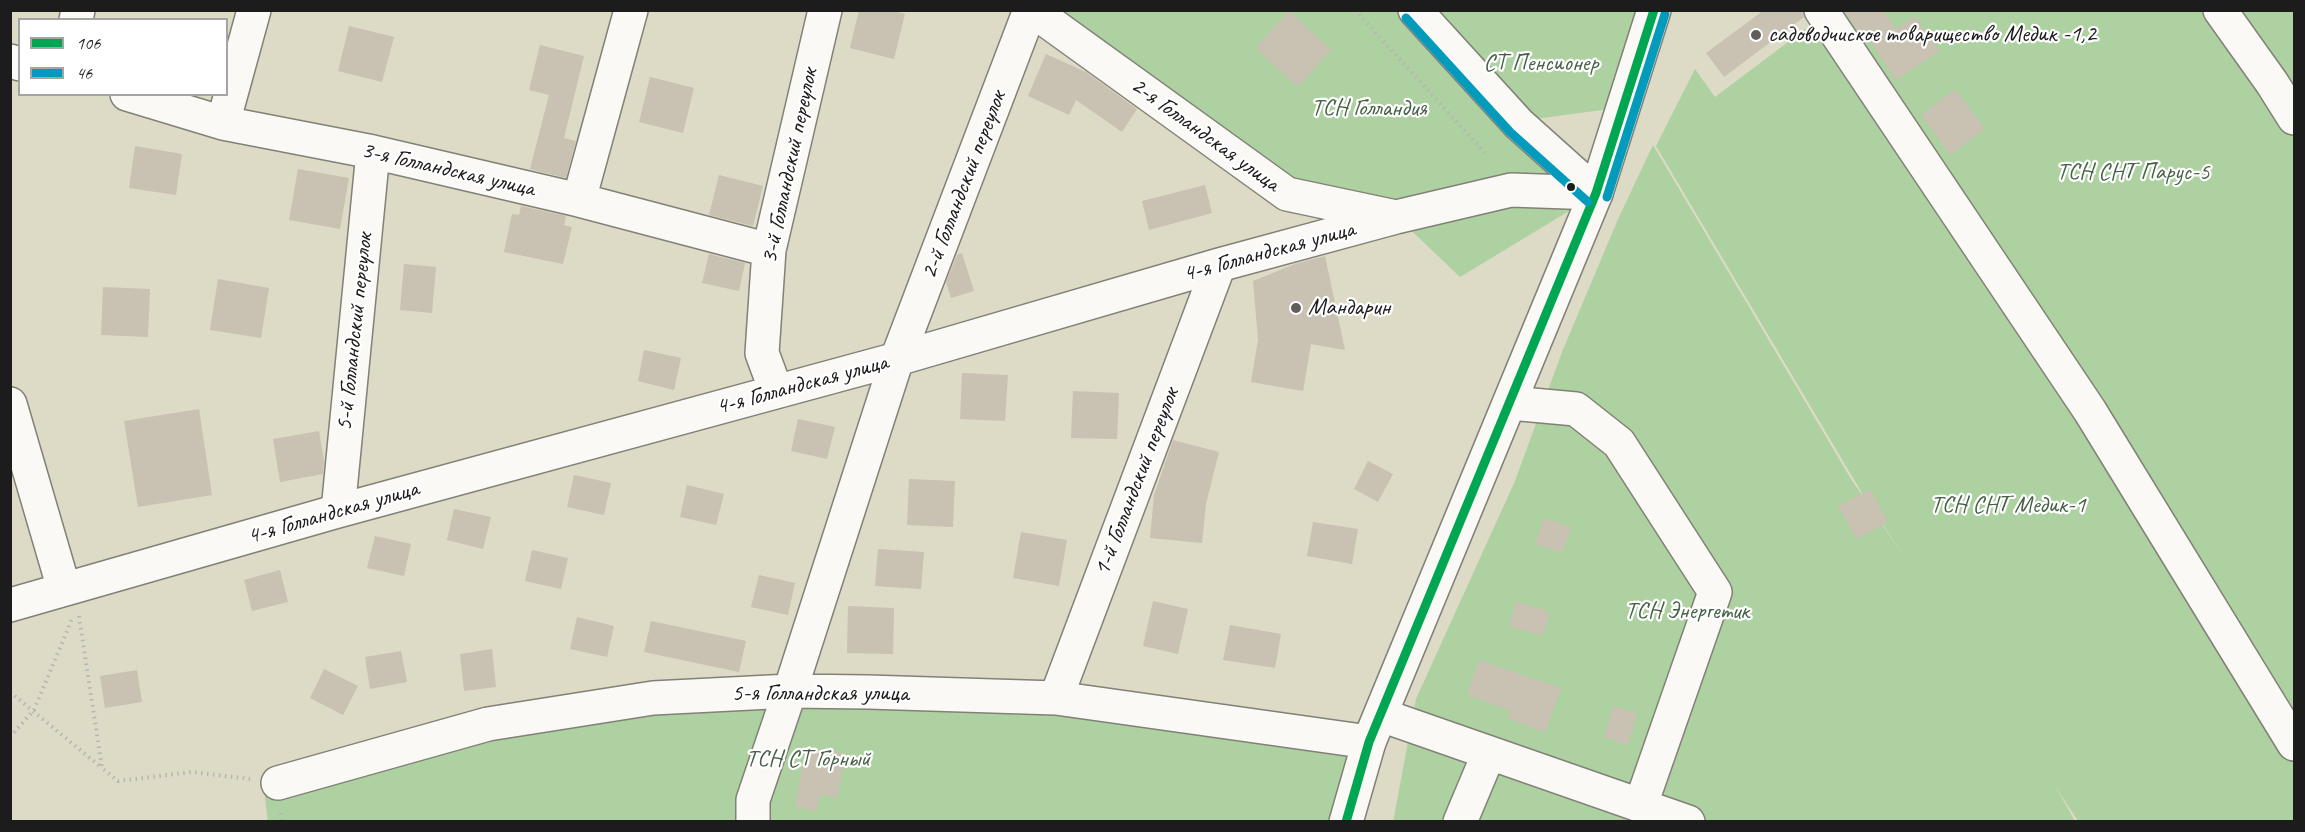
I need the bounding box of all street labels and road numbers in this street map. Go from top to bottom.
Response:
street label: 3-й Голландский переулок [755,66,825,266]
street label: 2-я Голландская улица [1125,71,1285,199]
street label: 2-й Голландский переулок [915,87,1013,283]
street label: 3-я Голландская улица [359,136,537,204]
street label: 4-я Голландская улица [1180,215,1358,289]
street label: 5-й Голландский переулок [330,232,380,432]
street label: 4-я Голландская улица [713,348,891,422]
street label: 1-й Голландский переулок [1088,384,1186,580]
street label: 4-я Голландская улица [244,475,422,551]
street label: 5-я Голландская улица [732,680,908,708]

